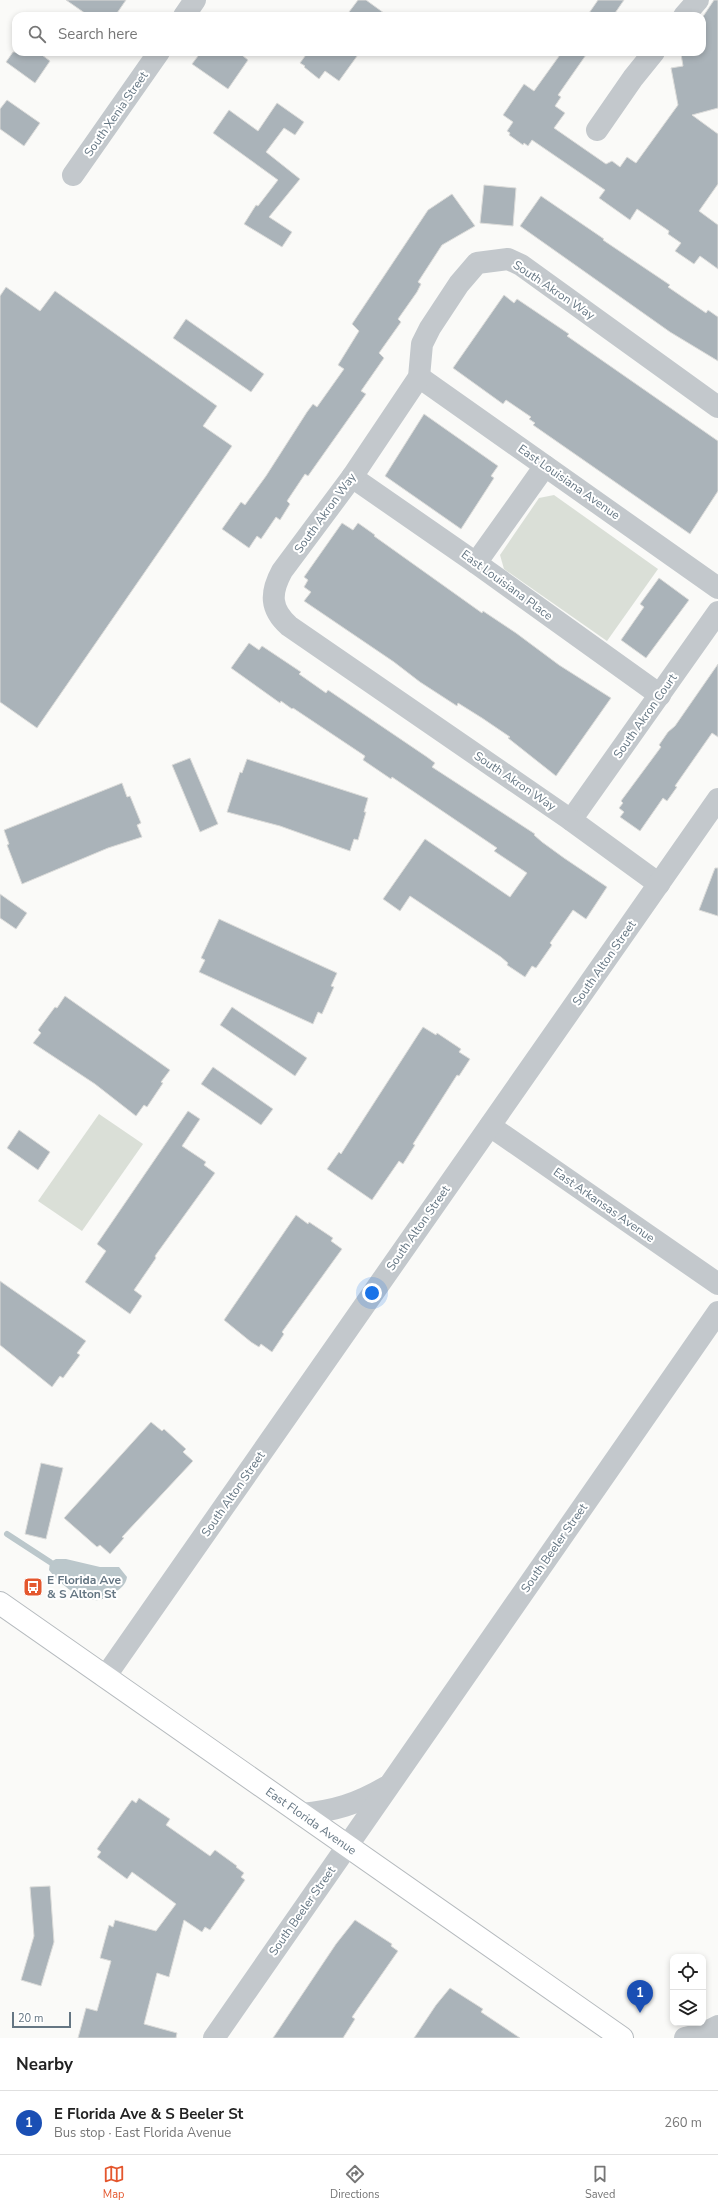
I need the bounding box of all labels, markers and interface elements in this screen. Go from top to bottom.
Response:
search box [12,12,706,56]
icon: search [26,23,48,45]
text: Search here [58,24,138,44]
street label: South Xenia Street [81,67,152,160]
street label: South Akron Way [510,257,599,324]
street label: East Louisiana Avenue [515,441,623,523]
street label: South Akron Way [290,469,360,556]
street label: East Louisiana Place [458,546,556,624]
street label: South Akron Court [610,670,681,762]
street label: South Akron Way [471,748,560,815]
street label: South Alton Street [569,917,640,1009]
street label: East Arkansas Avenue [550,1164,658,1246]
street label: South Alton Street [383,1182,454,1274]
your location [362,1283,382,1303]
street label: South Alton Street [198,1448,269,1540]
street label: South Beeler Street [517,1499,591,1596]
place label: E Florida Ave & S Alton St [47,1572,121,1602]
bus stop icon: E Florida Ave & S Alton St [22,1576,44,1598]
street label: East Florida Avenue [262,1784,360,1858]
street label: South Beeler Street [265,1862,339,1959]
map controls [670,1954,706,2026]
button: locate [670,1954,706,1990]
pin: 1 [627,1980,653,2013]
button: layers [670,1990,706,2026]
scale bar [12,2010,71,2029]
text: 20 m [18,2011,43,2026]
text: Nearby [16,2053,73,2076]
text: E Florida Ave & S Beeler St [54,2104,243,2124]
text: 1 [25,2114,33,2132]
text: 260 m [664,2114,702,2132]
text: Bus stop · East Florida Avenue [54,2124,231,2142]
tab: Map [103,2163,125,2202]
tab: Directions [330,2163,380,2202]
tab: Saved [585,2163,615,2202]

